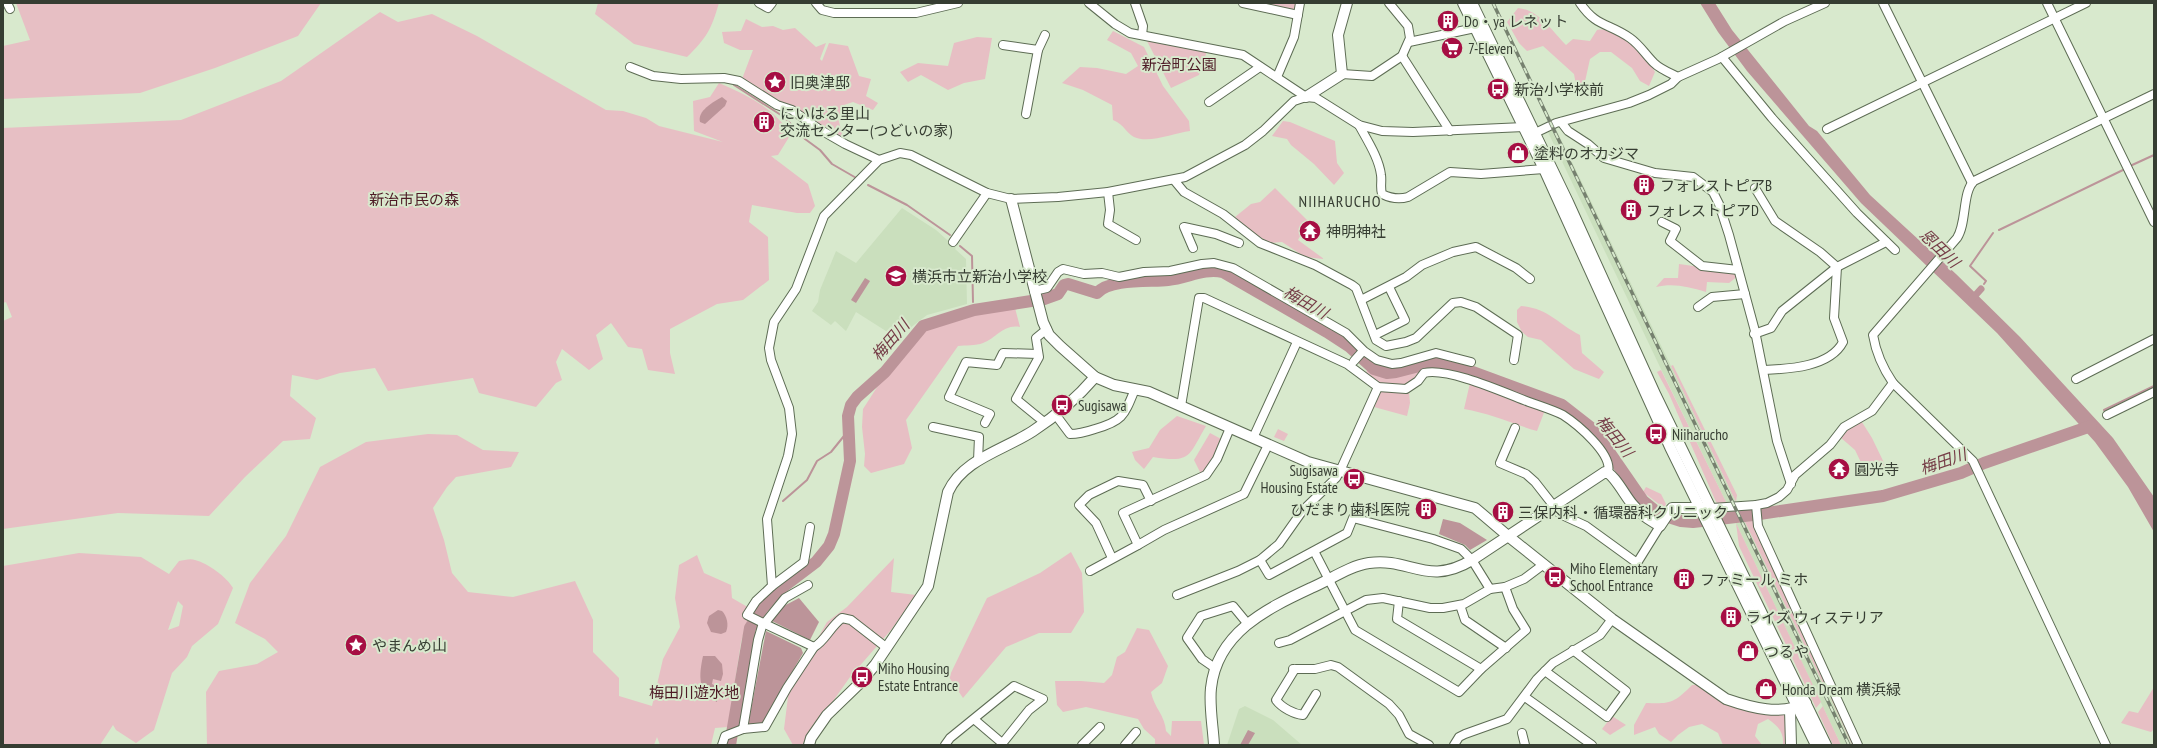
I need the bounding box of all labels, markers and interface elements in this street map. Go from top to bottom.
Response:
building icon: Do・ya レネット [1435,8,1461,34]
place label: Do・ya レネット [1464,12,1568,31]
supermarket icon: 7-Eleven [1439,35,1465,61]
place label: 7-Eleven [1468,39,1513,58]
park label: 新治町公園 [1141,55,1217,74]
place icon: 旧奥津邸 [762,69,788,95]
place label: 旧奥津邸 [790,73,850,92]
bus stop icon: 新治小学校前 [1485,76,1511,102]
place label: 新治小学校前 [1514,80,1604,99]
place label: にいはる里山 交流センター(つどいの家) [780,104,952,140]
building icon: にいはる里山 交流センター(つどいの家) [751,109,777,135]
shop icon: 塗料のオカジマ [1505,140,1531,166]
place label: 塗料のオカジマ [1534,144,1639,163]
building icon: フォレストピアB [1631,172,1657,198]
place label: フォレストピアB [1660,176,1772,195]
park label: 新治市民の森 [369,190,459,209]
district label: NIIHARUCHO [1299,191,1381,211]
building icon: フォレストピアD [1618,197,1644,223]
place label: フォレストピアD [1646,201,1759,220]
temple icon: 神明神社 [1297,218,1323,244]
place label: 神明神社 [1326,222,1386,241]
water label: 恩田川 [1916,224,1966,273]
school or university icon: 横浜市立新治小学校 [883,263,909,289]
place label: 横浜市立新治小学校 [912,267,1047,286]
water label: 梅田川 [1280,281,1334,324]
water label: 梅田川 [867,314,915,365]
bus stop icon: Sugisawa [1049,392,1075,418]
place label: Sugisawa [1078,396,1127,415]
water label: 梅田川 [1592,411,1639,462]
bus stop icon: Niiharucho [1643,421,1669,447]
place label: Niiharucho [1672,425,1728,444]
water label: 梅田川 [1917,443,1971,478]
temple icon: 圓光寺 [1826,456,1852,482]
place label: 圓光寺 [1854,460,1899,479]
place label: Sugisawa Housing Estate [1261,461,1338,497]
bus stop icon: Sugisawa Housing Estate [1341,466,1367,492]
building icon: ひだまり歯科医院 [1413,496,1439,522]
building icon: 三保内科・循環器科クリニック [1490,499,1516,525]
place label: ひだまり歯科医院 [1290,500,1410,519]
place label: 三保内科・循環器科クリニック [1518,503,1728,522]
place label: Miho Elementary School Entrance [1570,559,1658,595]
bus stop icon: Miho Elementary School Entrance [1542,564,1568,590]
building icon: ファミール ミホ [1671,566,1697,592]
place label: ファミール ミホ [1700,570,1808,589]
building icon: ライズ ウィステリア [1718,604,1744,630]
place label: ライズ ウィステリア [1746,608,1884,627]
place icon: やまんめ山 [343,632,369,658]
place label: やまんめ山 [372,636,447,655]
shop icon: つるや [1735,638,1761,664]
place label: つるや [1764,642,1809,661]
place label: Miho Housing Estate Entrance [878,659,958,695]
bus stop icon: Miho Housing Estate Entrance [849,664,875,690]
shop icon: Honda Dream 横浜緑 [1753,676,1779,702]
place label: Honda Dream 横浜緑 [1782,680,1901,699]
park label: 梅田川遊水地 [649,683,739,702]

